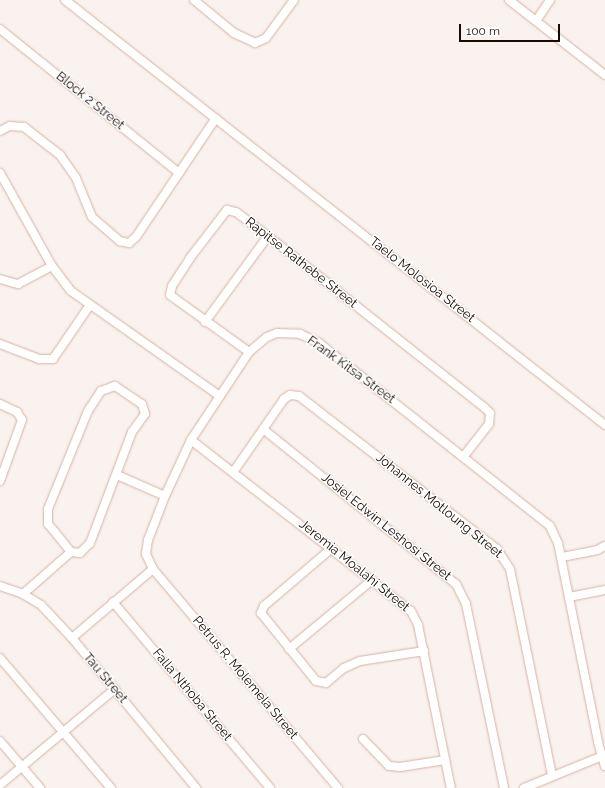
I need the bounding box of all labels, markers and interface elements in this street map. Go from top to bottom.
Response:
scale bar [461,16,562,42]
text: 100 m [466,24,500,38]
street label: Block 2 Street [53,69,127,133]
street label: Rapitse Rathebe Street [242,214,360,312]
street label: Taelo Molosioa Street [366,234,478,326]
street label: Frank Kitsa Street [304,333,398,407]
street label: Johannes Motloung Street [373,450,505,562]
street label: Josiel Edwin Leshosi Street [318,470,454,584]
street label: Jeremia Moalahi Street [296,517,412,615]
street label: Petrus R. Molemela Street [189,613,301,743]
street label: Falla Nthoba Street [149,646,235,744]
street label: Tau Street [80,650,130,706]

